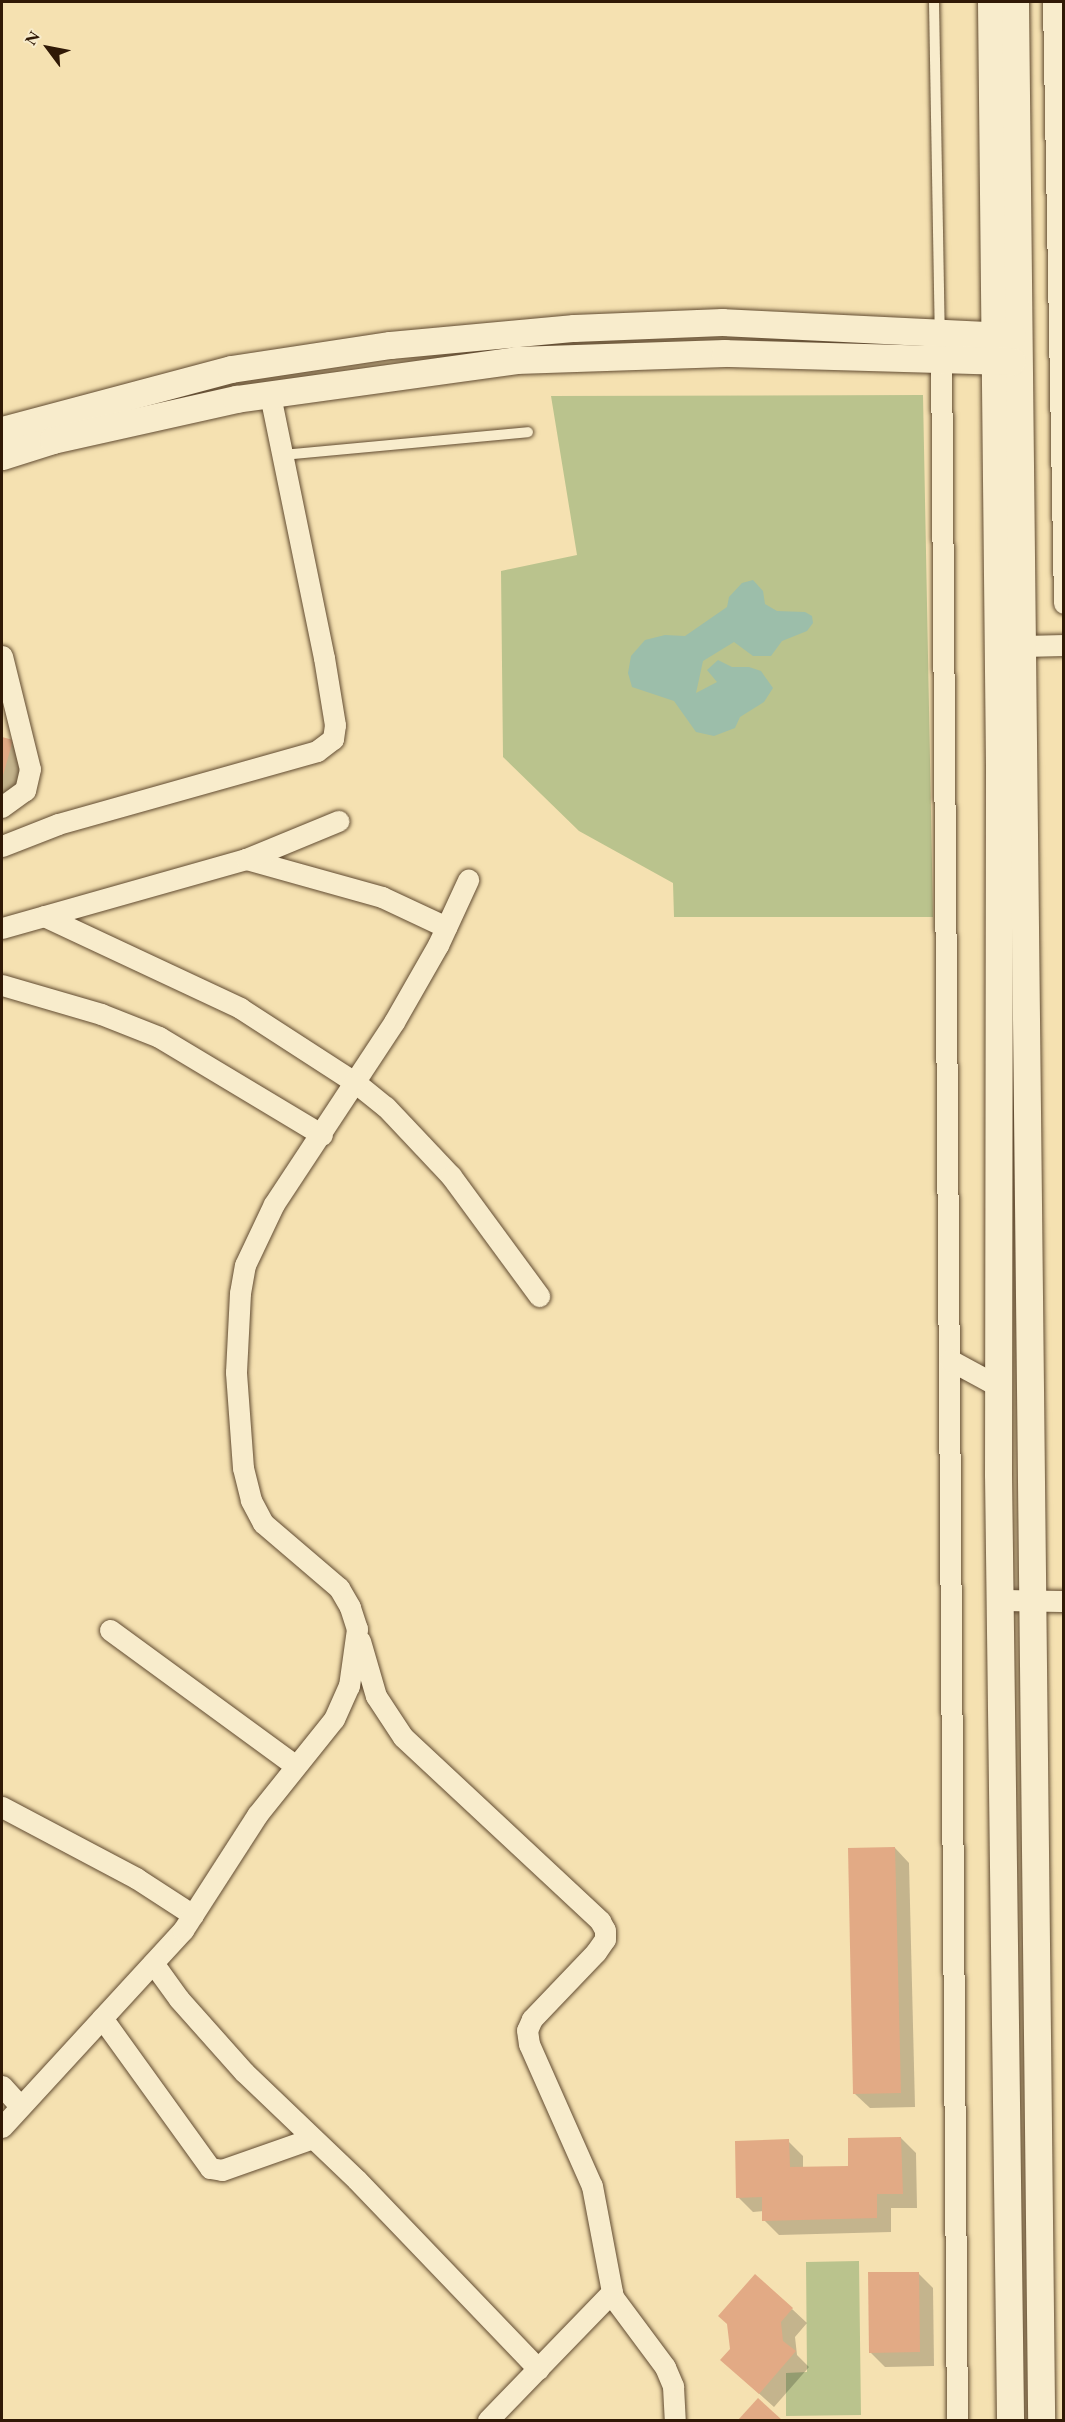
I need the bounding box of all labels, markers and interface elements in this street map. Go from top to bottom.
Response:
north arrow [18,18,78,78]
text: N [20,27,45,49]

